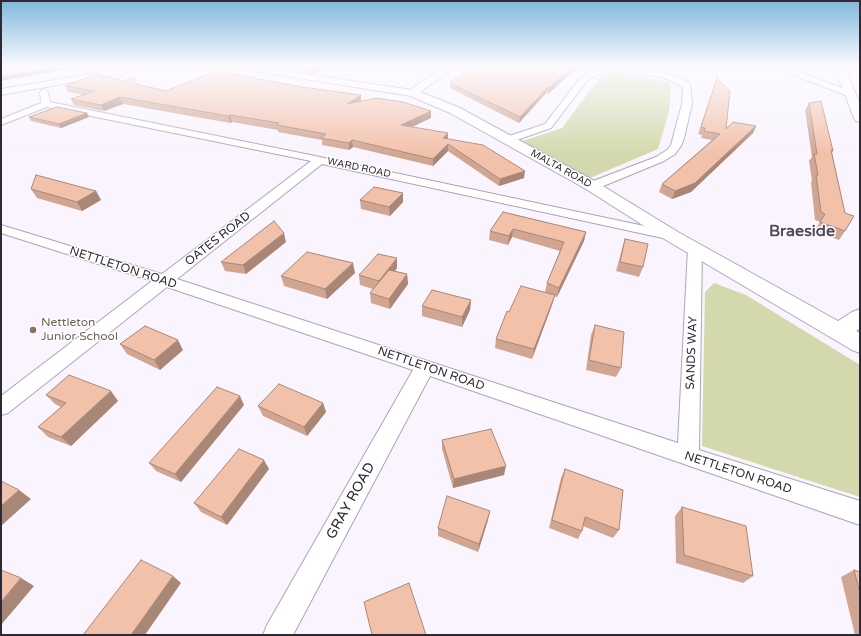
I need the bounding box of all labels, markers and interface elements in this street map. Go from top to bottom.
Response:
street label: MALTA ROAD [528,147,594,191]
street label: WARD ROAD [326,155,392,181]
street label: OATES ROAD [182,209,254,269]
district label: Braeside [769,222,835,242]
street label: NETTLETON ROAD [67,244,179,292]
place label: Nettleton Junior School [41,316,118,344]
street label: SANDS WAY [684,316,700,390]
marker: Nettleton Junior School [28,325,38,335]
street label: NETTLETON ROAD [376,344,486,394]
street label: NETTLETON ROAD [682,449,794,497]
street label: GRAY ROAD [323,460,379,542]

